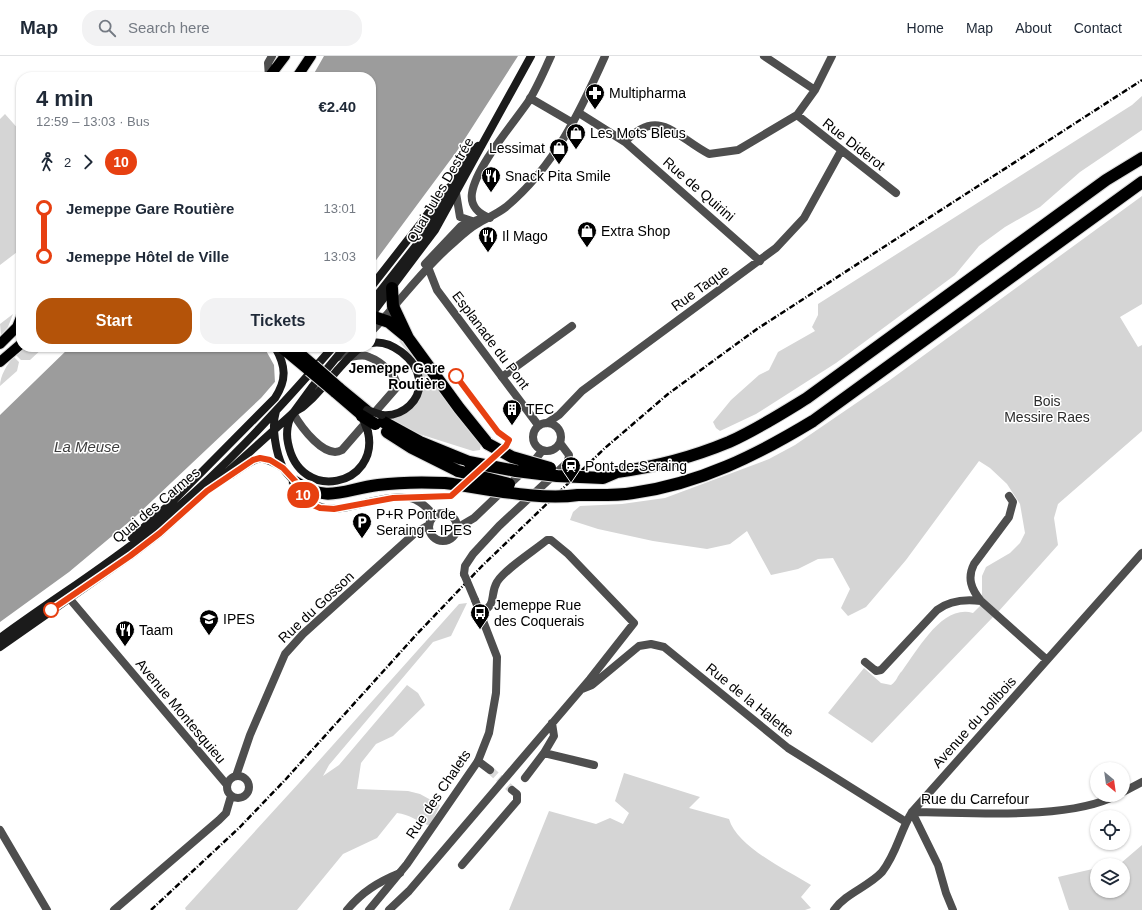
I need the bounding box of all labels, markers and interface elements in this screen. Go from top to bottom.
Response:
search box [82,10,362,46]
text: Map [20,17,58,38]
icon: search [96,17,118,39]
text: Search here [128,19,210,36]
text: Home [907,20,944,36]
text: Map [966,20,993,36]
text: About [1015,20,1052,36]
text: Contact [1074,20,1122,36]
pharmacy icon: Multipharma [584,82,606,110]
place label: Multipharma [609,85,686,101]
text: 4 min [36,86,93,111]
text: €2.40 [318,98,356,115]
text: 12:59 – 13:03 · Bus [36,114,149,129]
street label: Rue Diderot [820,115,888,173]
shop icon: Les Mots Bleus [565,122,587,150]
place label: Les Mots Bleus [590,125,686,141]
street label: Quai Jules Destrée [403,134,477,246]
shop icon: Lessimat [548,137,570,165]
place label: Lessimat [489,140,545,156]
icon: walk [36,151,58,173]
icon: forward [77,151,99,173]
text: 10 [113,154,129,170]
street label: Rue de Quirini [660,154,738,224]
text: 2 [64,155,71,170]
restaurant icon: Snack Pita Smile [480,165,502,193]
place label: Snack Pita Smile [505,168,611,184]
text: Jemeppe Gare Routière [66,200,234,217]
text: 13:01 [323,201,356,216]
shop icon: Extra Shop [576,220,598,248]
place label: Extra Shop [601,223,670,239]
restaurant icon: Il Mago [477,225,499,253]
place label: Il Mago [502,228,548,244]
text: Jemeppe Hôtel de Ville [66,248,229,265]
text: 13:03 [323,249,356,264]
street label: Rue Taque [668,262,732,314]
street label: Esplanade du Pont [449,288,533,392]
button: Start [36,298,192,344]
button: Tickets [200,298,356,344]
place label: Jemeppe Gare Routière [349,360,445,392]
marker: Jemeppe Gare Routière [448,368,464,384]
park label: Bois Messire Raes [1004,393,1090,425]
building icon: TEC [501,398,523,426]
place label: TEC [526,401,554,417]
water label: La Meuse [54,438,120,455]
station icon: Pont-de-Seraing [560,455,582,483]
place label: Pont-de-Seraing [585,458,687,474]
street label: Quai des Carmes [109,464,203,546]
line badge: 10 [285,482,321,508]
text: 10 [295,487,311,503]
place label: P+R Pont de Seraing – IPES [376,506,472,538]
parking icon: P+R Pont de Seraing – IPES [351,511,373,539]
street label: Rue du Gosson [275,568,357,646]
place label: Jemeppe Rue des Coquerais [494,597,584,629]
unlabelled marker [43,602,59,618]
bus stop icon: Jemeppe Rue des Coquerais [469,602,491,630]
school or university icon: IPES [198,608,220,636]
place label: IPES [223,611,255,627]
restaurant icon: Taam [114,619,136,647]
place label: Taam [139,622,173,638]
street label: Avenue Montesquieu [133,656,229,766]
street label: Rue de la Halette [703,660,797,740]
street label: Avenue du Jolibois [929,673,1019,771]
street label: Rue des Chalets [402,747,474,841]
north arrow [1090,762,1130,802]
map controls [1090,762,1130,898]
street label: Rue du Carrefour [921,791,1029,807]
button: locate [1090,810,1130,850]
button: layers [1090,858,1130,898]

